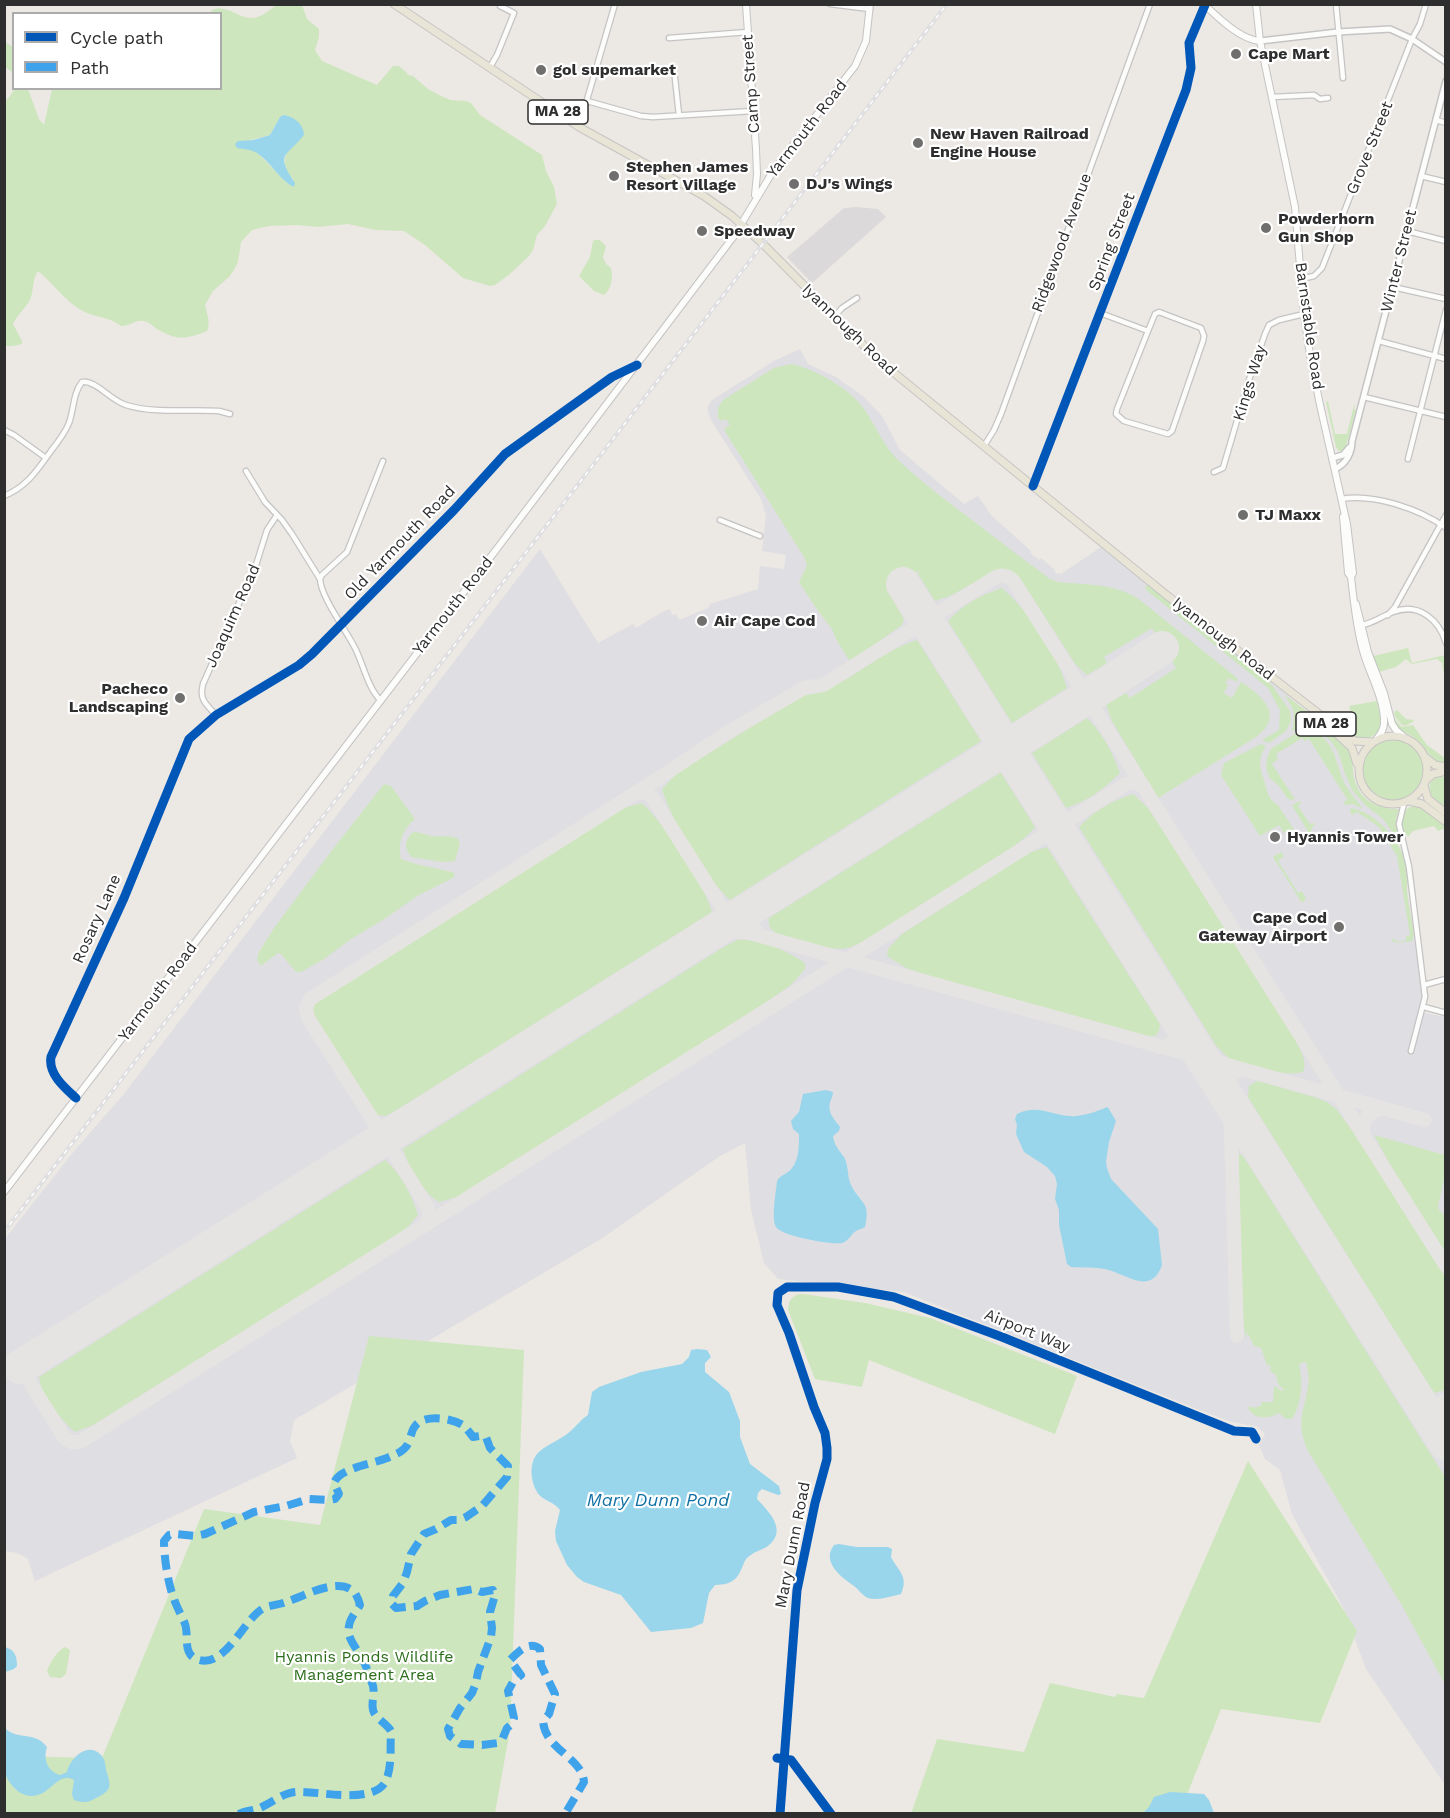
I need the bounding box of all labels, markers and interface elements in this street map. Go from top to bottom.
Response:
legend [12,12,222,90]
text: Cycle path [70,27,164,48]
street label: Camp Street [738,34,764,134]
place label: Cape Mart [1248,44,1329,64]
marker: Cape Mart [1229,47,1243,61]
text: Path [70,57,110,78]
place label: gol supemarket [553,60,676,80]
marker: gol supemarket [534,63,548,77]
street label: Yarmouth Road [763,76,851,182]
street label: Grove Street [1343,99,1397,197]
road number: MA 28 [528,100,588,124]
place label: New Haven Railroad Engine House [930,124,1089,162]
marker: New Haven Railroad Engine House [911,136,925,150]
place label: Stephen James Resort Village [626,157,748,195]
marker: Stephen James Resort Village [607,169,621,183]
street label: Ridgewood Avenue [1028,171,1096,315]
place label: DJ's Wings [806,174,892,194]
marker: DJ's Wings [787,177,801,191]
street label: Spring Street [1085,190,1139,294]
street label: Winter Street [1377,207,1421,315]
place label: Powderhorn Gun Shop [1278,209,1374,247]
place label: Speedway [714,221,795,241]
marker: Powderhorn Gun Shop [1259,221,1273,235]
marker: Speedway [695,224,709,238]
street label: Barnstable Road [1291,261,1327,391]
street label: Iyannough Road [798,280,900,380]
street label: Kings Way [1229,343,1271,423]
street label: Old Yarmouth Road [340,482,460,604]
place label: TJ Maxx [1255,505,1321,525]
marker: TJ Maxx [1236,508,1250,522]
street label: Yarmouth Road [409,553,497,659]
street label: Joaquim Road [202,561,264,671]
street label: Iyannough Road [1168,593,1278,685]
place label: Air Cape Cod [714,611,815,631]
marker: Air Cape Cod [695,614,709,628]
place label: Pacheco Landscaping [69,679,168,717]
marker: Pacheco Landscaping [173,691,187,705]
road number: MA 28 [1296,712,1356,736]
place label: Hyannis Tower [1287,827,1403,847]
marker: Hyannis Tower [1268,830,1282,844]
street label: Rosary Lane [69,871,125,967]
place label: Cape Cod Gateway Airport [1198,908,1327,946]
marker: Cape Cod Gateway Airport [1332,920,1346,934]
street label: Yarmouth Road [114,939,202,1045]
street label: Airport Way [981,1305,1073,1357]
street label: Mary Dunn Road [771,1480,815,1610]
water label: Mary Dunn Pond [587,1490,729,1512]
park label: Hyannis Ponds Wildlife Management Area [275,1647,453,1685]

